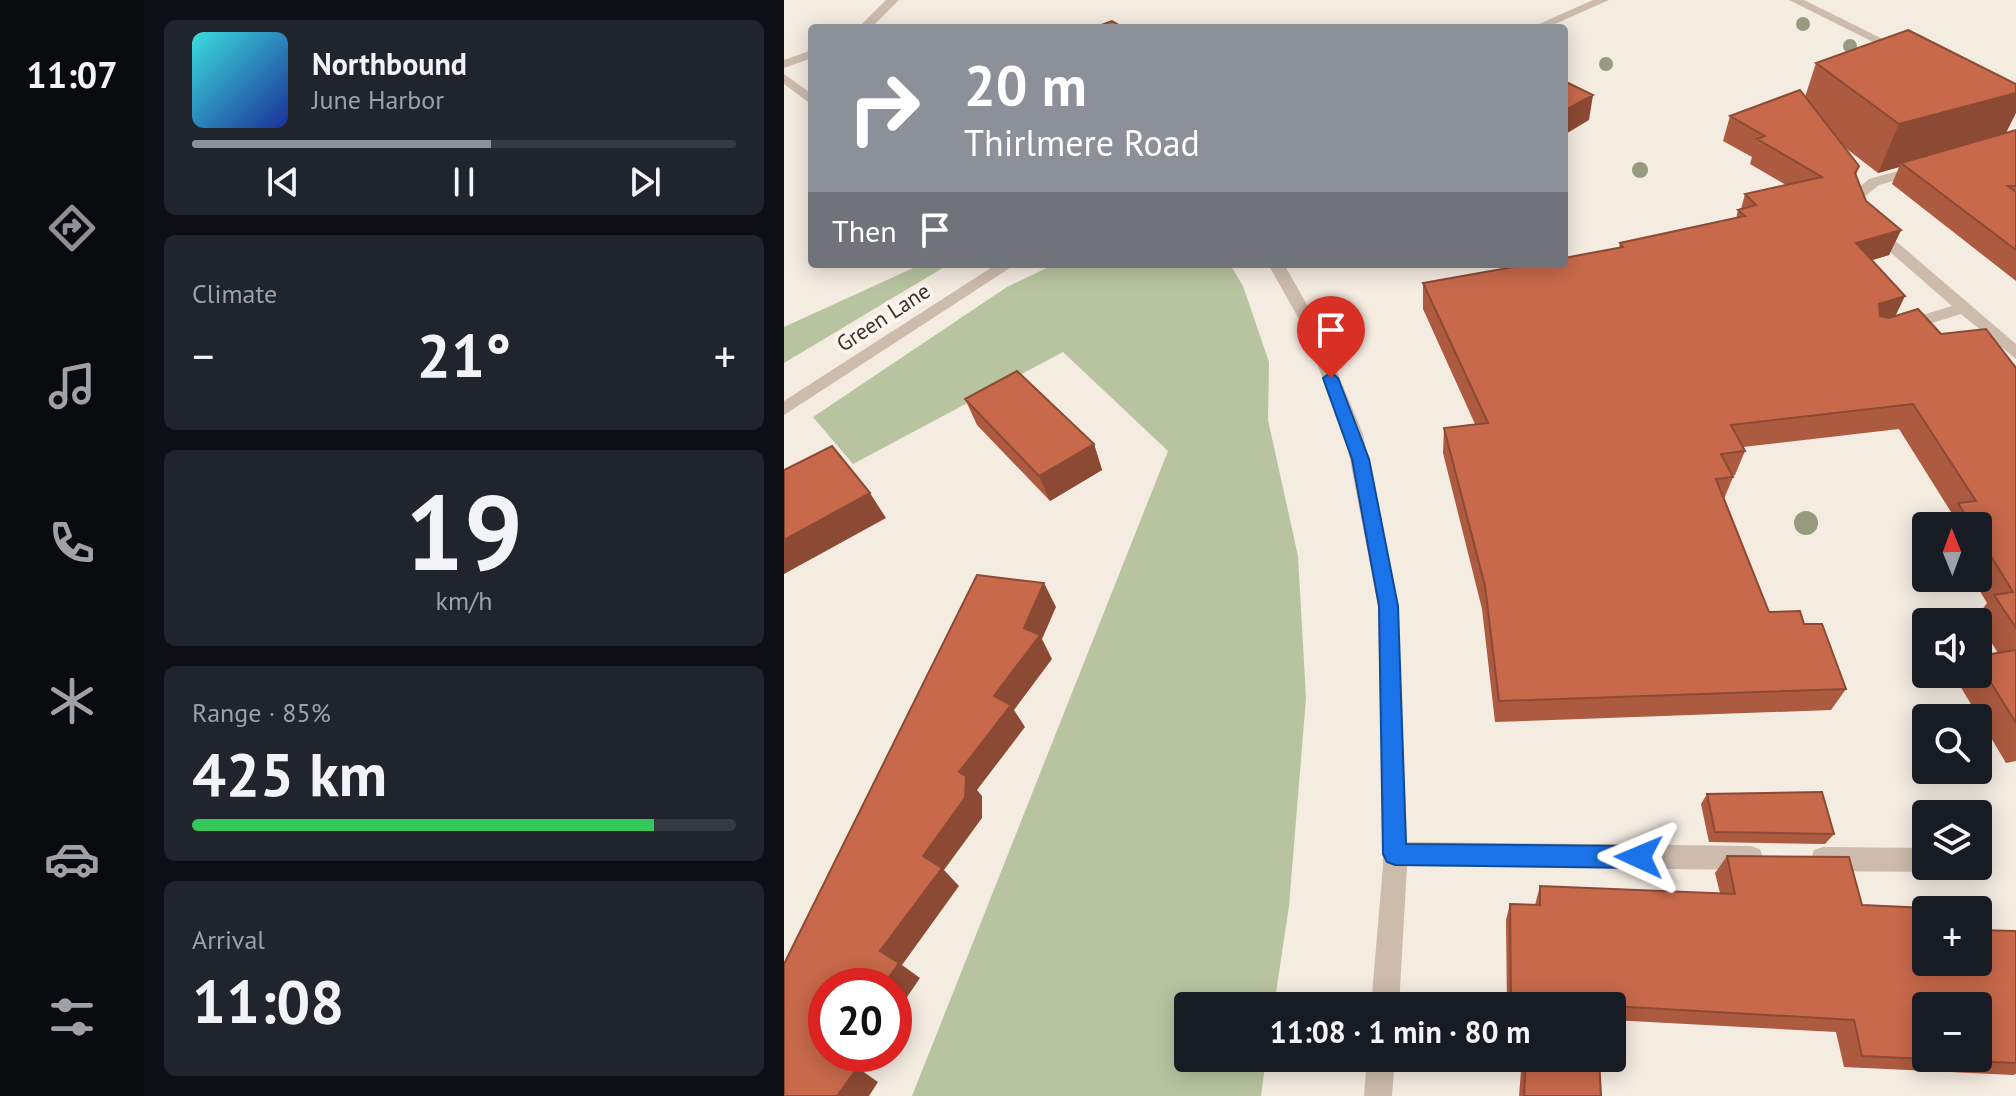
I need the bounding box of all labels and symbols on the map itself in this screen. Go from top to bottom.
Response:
street label: Green Lane [831,276,935,358]
pin [1297,296,1365,378]
north arrow [1912,512,1992,592]
position arrow [1597,815,1681,899]
speed limit sign: 20 [808,968,912,1072]

